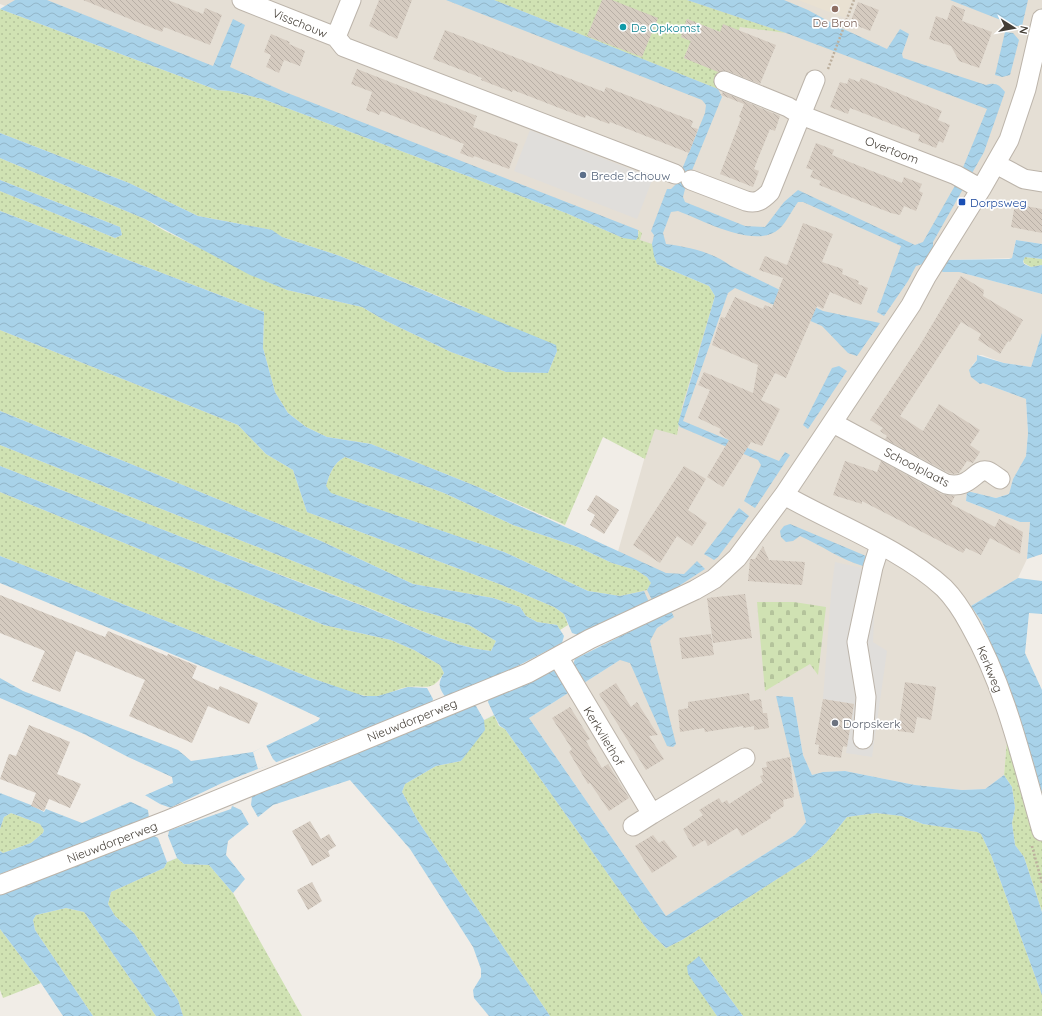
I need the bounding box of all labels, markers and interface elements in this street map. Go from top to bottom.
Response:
marker: De Bron [830,4,840,14]
street label: Visschouw [270,5,330,41]
north arrow [994,8,1034,48]
place label: De Bron [812,15,858,30]
place label: De Opkomst [631,20,700,35]
marker: De Opkomst [618,22,628,32]
text: N [1016,25,1031,35]
street label: Overtoom [863,133,921,167]
place label: Brede Schouw [591,168,670,183]
marker: Brede Schouw [578,170,588,180]
place label: Dorpsweg [970,195,1027,210]
marker: Dorpsweg [957,197,967,207]
street label: Schoolplaats [882,444,953,490]
street label: Kerkweg [974,644,1006,694]
street label: Nieuwdorperweg [365,695,459,745]
street label: Kerkvliethof [580,704,628,769]
place label: Dorpskerk [843,716,900,731]
marker: Dorpskerk [830,718,840,728]
street label: Nieuwdorperweg [65,818,159,866]

